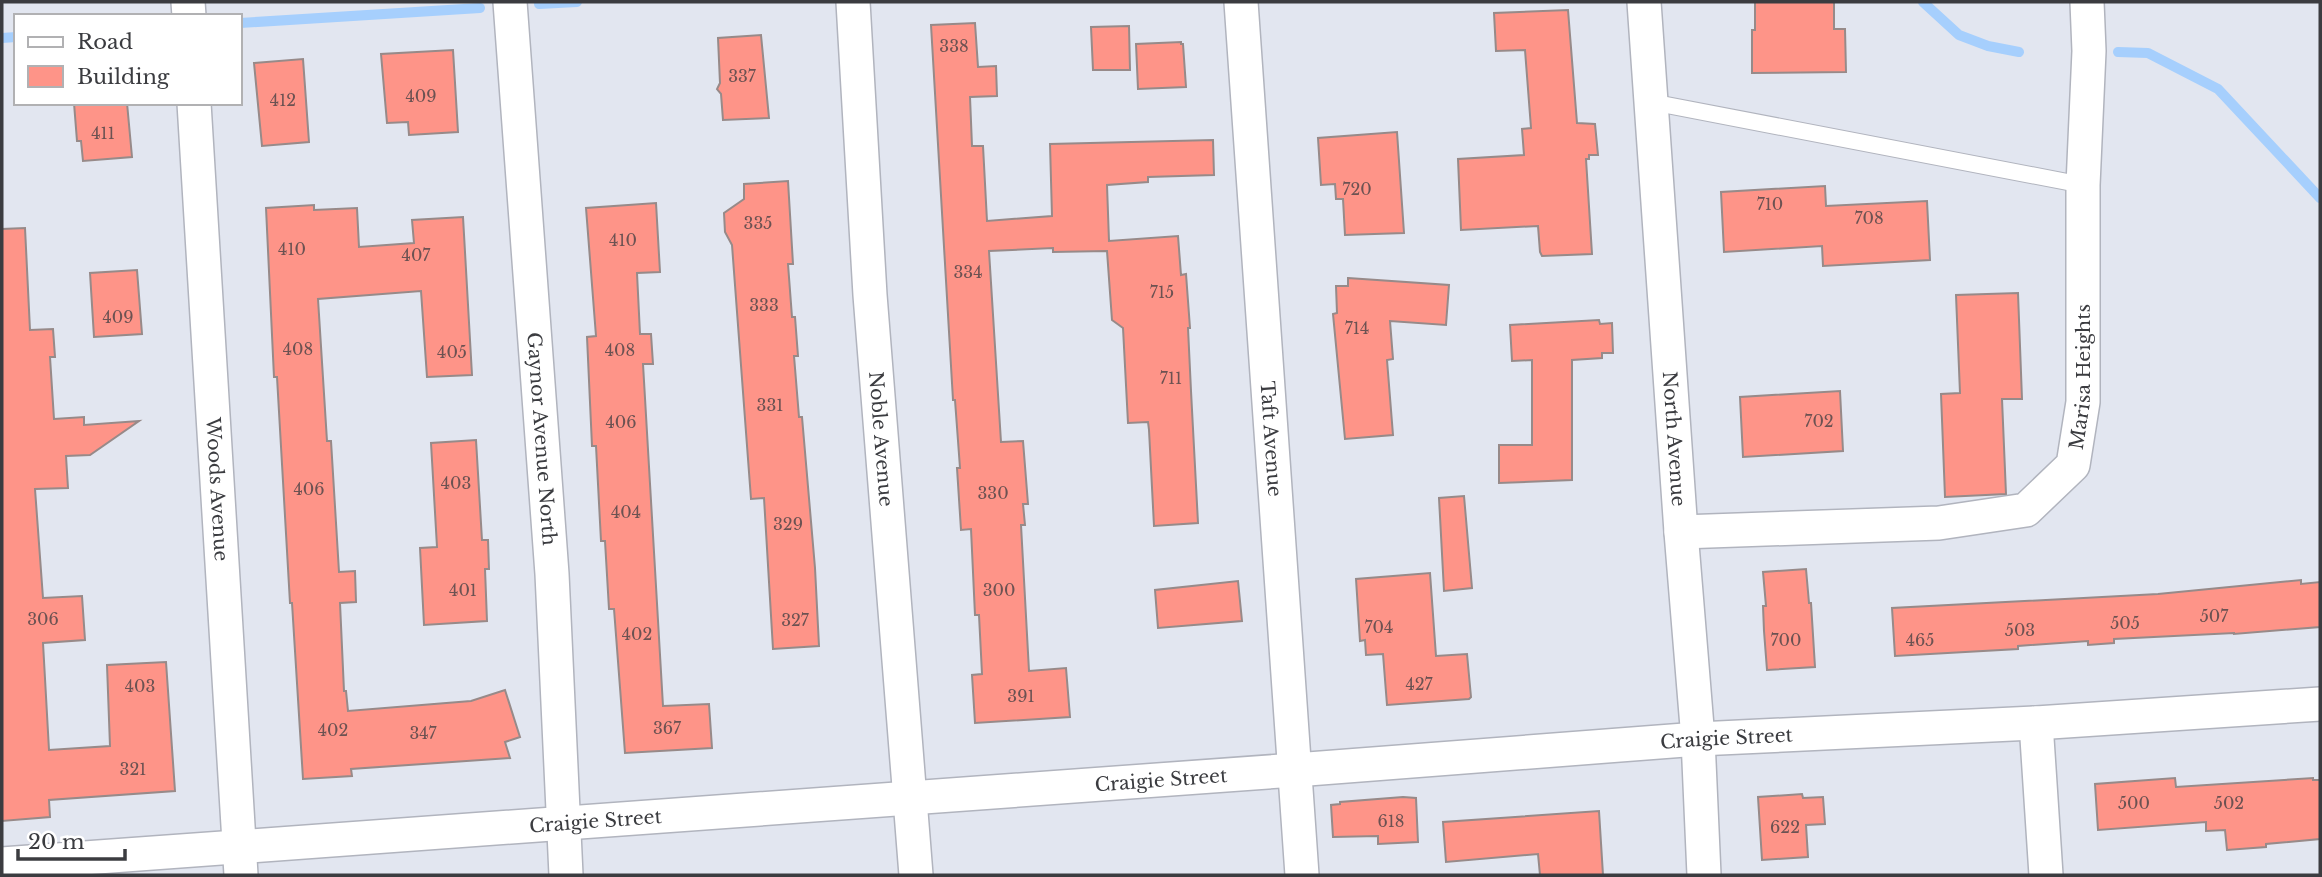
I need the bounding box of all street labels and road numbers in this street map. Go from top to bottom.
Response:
street label: Marisa Heights [2065,304,2095,451]
street label: Gaynor Avenue North [522,331,561,546]
street label: Noble Avenue [864,371,898,508]
street label: North Avenue [1658,371,1690,507]
street label: Taft Avenue [1256,380,1287,498]
street label: Woods Avenue [201,416,233,562]
street label: Craigie Street [1659,723,1794,754]
street label: Craigie Street [1094,764,1229,797]
street label: Craigie Street [528,805,663,838]

